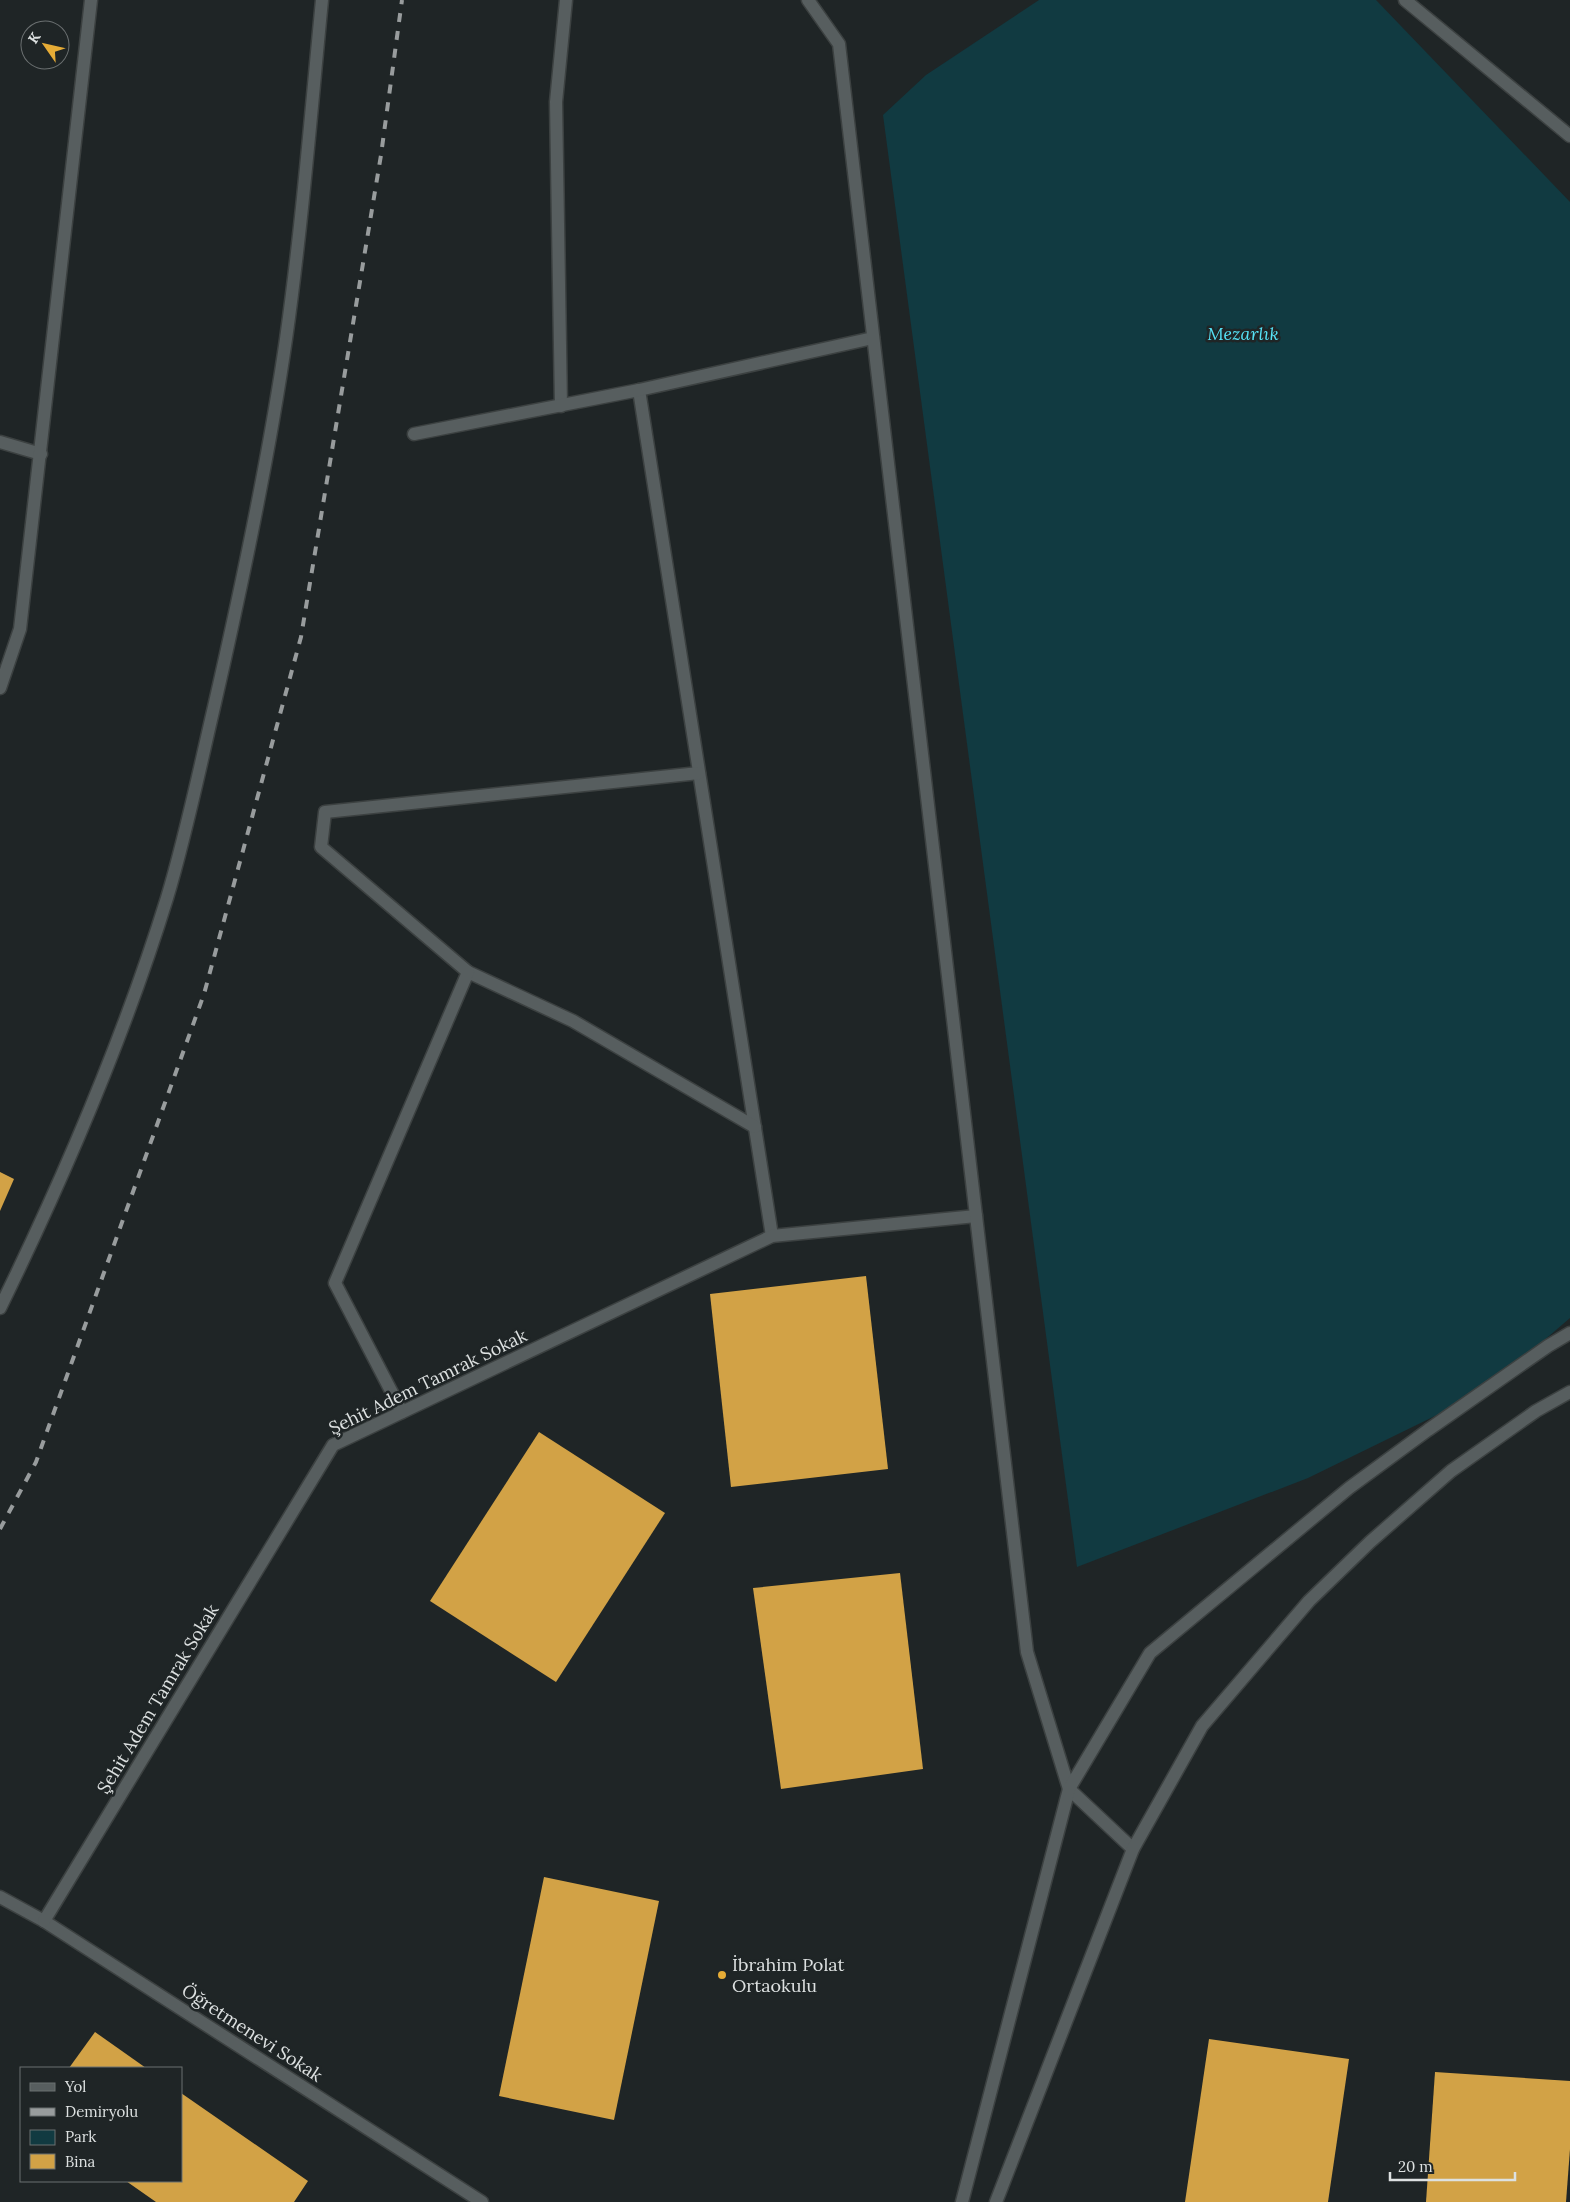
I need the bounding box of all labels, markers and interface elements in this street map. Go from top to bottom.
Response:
north arrow [20,20,70,70]
text: K [24,29,44,47]
park label: Mezarlık [1207,322,1279,345]
street label: Şehit Adem Tamrak Sokak [325,1323,531,1440]
street label: Şehit Adem Tamrak Sokak [92,1599,224,1798]
place label: İbrahim Polat Ortaokulu [732,1953,844,1997]
marker: İbrahim Polat Ortaokulu [716,1969,728,1981]
street label: Öğretmenevi Sokak [178,1979,327,2087]
legend [20,2067,182,2182]
text: Yol [64,2077,86,2096]
text: Demiryolu [65,2102,138,2121]
text: Park [65,2127,96,2146]
scale bar [1390,2150,1515,2182]
text: Bina [65,2152,96,2171]
text: 20 m [1398,2157,1433,2176]

